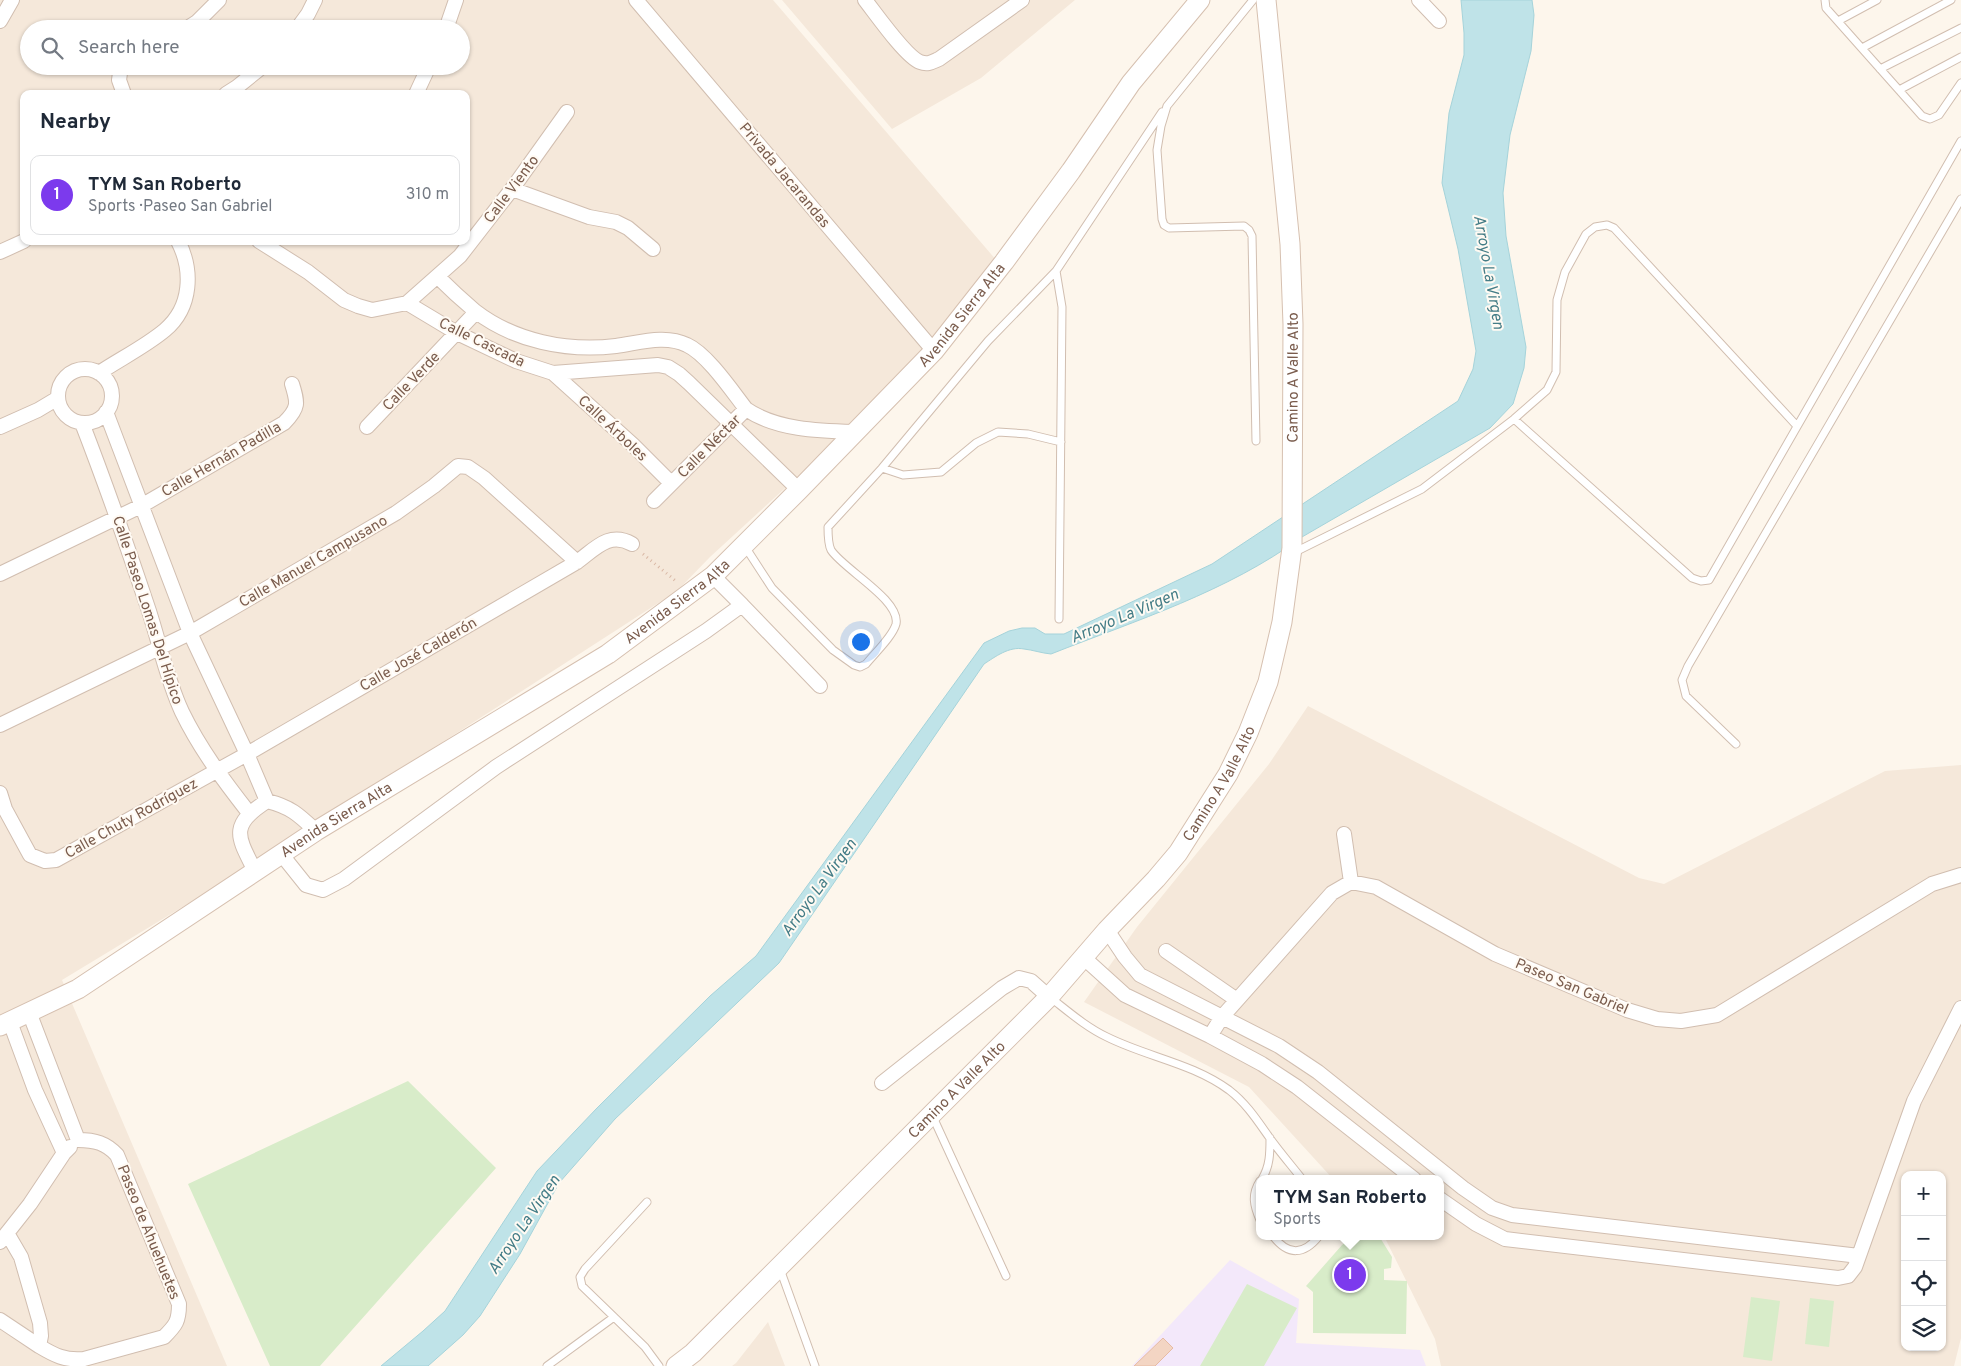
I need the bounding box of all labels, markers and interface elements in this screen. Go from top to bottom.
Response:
search box [20,20,470,75]
icon: search [38,34,66,62]
text: Search here [78,36,180,60]
text: Nearby [40,109,111,136]
street label: Privada Jacarandas [734,119,833,233]
street label: Calle Viento [480,152,544,228]
text: TYM San Roberto [88,173,241,197]
text: 1 [54,185,60,205]
text: 310 m [406,185,449,205]
text: Sports · Paseo San Gabriel [88,197,273,217]
water label: Arroyo La Virgen [1468,214,1508,331]
street label: Avenida Sierra Alta [915,260,1010,372]
street label: Camino A Valle Alto [1284,312,1304,443]
street label: Calle Cascada [435,314,527,372]
street label: Calle Verde [379,348,445,416]
street label: Calle Árboles [573,391,651,466]
street label: Calle Néctar [674,411,746,483]
street label: Calle Hernán Padilla [158,418,285,502]
street label: Calle Manuel Campusano [236,512,392,613]
street label: Calle Paseo Lomas Del Hípico [107,514,186,707]
street label: Avenida Sierra Alta [621,556,735,649]
water label: Arroyo La Virgen [1068,585,1182,649]
street label: Calle José Calderón [357,614,481,697]
your location [848,629,874,655]
street label: Camino A Valle Alto [1180,724,1261,846]
street label: Calle Chuty Rodríguez [62,775,202,864]
street label: Avenida Sierra Alta [277,779,396,863]
water label: Arroyo La Virgen [778,835,862,941]
street label: Paseo San Gabriel [1512,955,1631,1020]
street label: Camino A Valle Alto [905,1038,1010,1143]
street label: Paseo de Ahuehuetes [112,1162,183,1303]
water label: Arroyo La Virgen [484,1171,565,1279]
map controls [1901,1171,1946,1351]
button: + [1901,1171,1946,1216]
popup [1256,1175,1444,1240]
text: TYM San Roberto [1273,1186,1427,1210]
text: Sports [1273,1210,1321,1230]
button: − [1901,1216,1946,1261]
pin: 1 [1334,1256,1366,1294]
button: locate [1901,1261,1946,1306]
button: layers [1901,1306,1946,1351]

